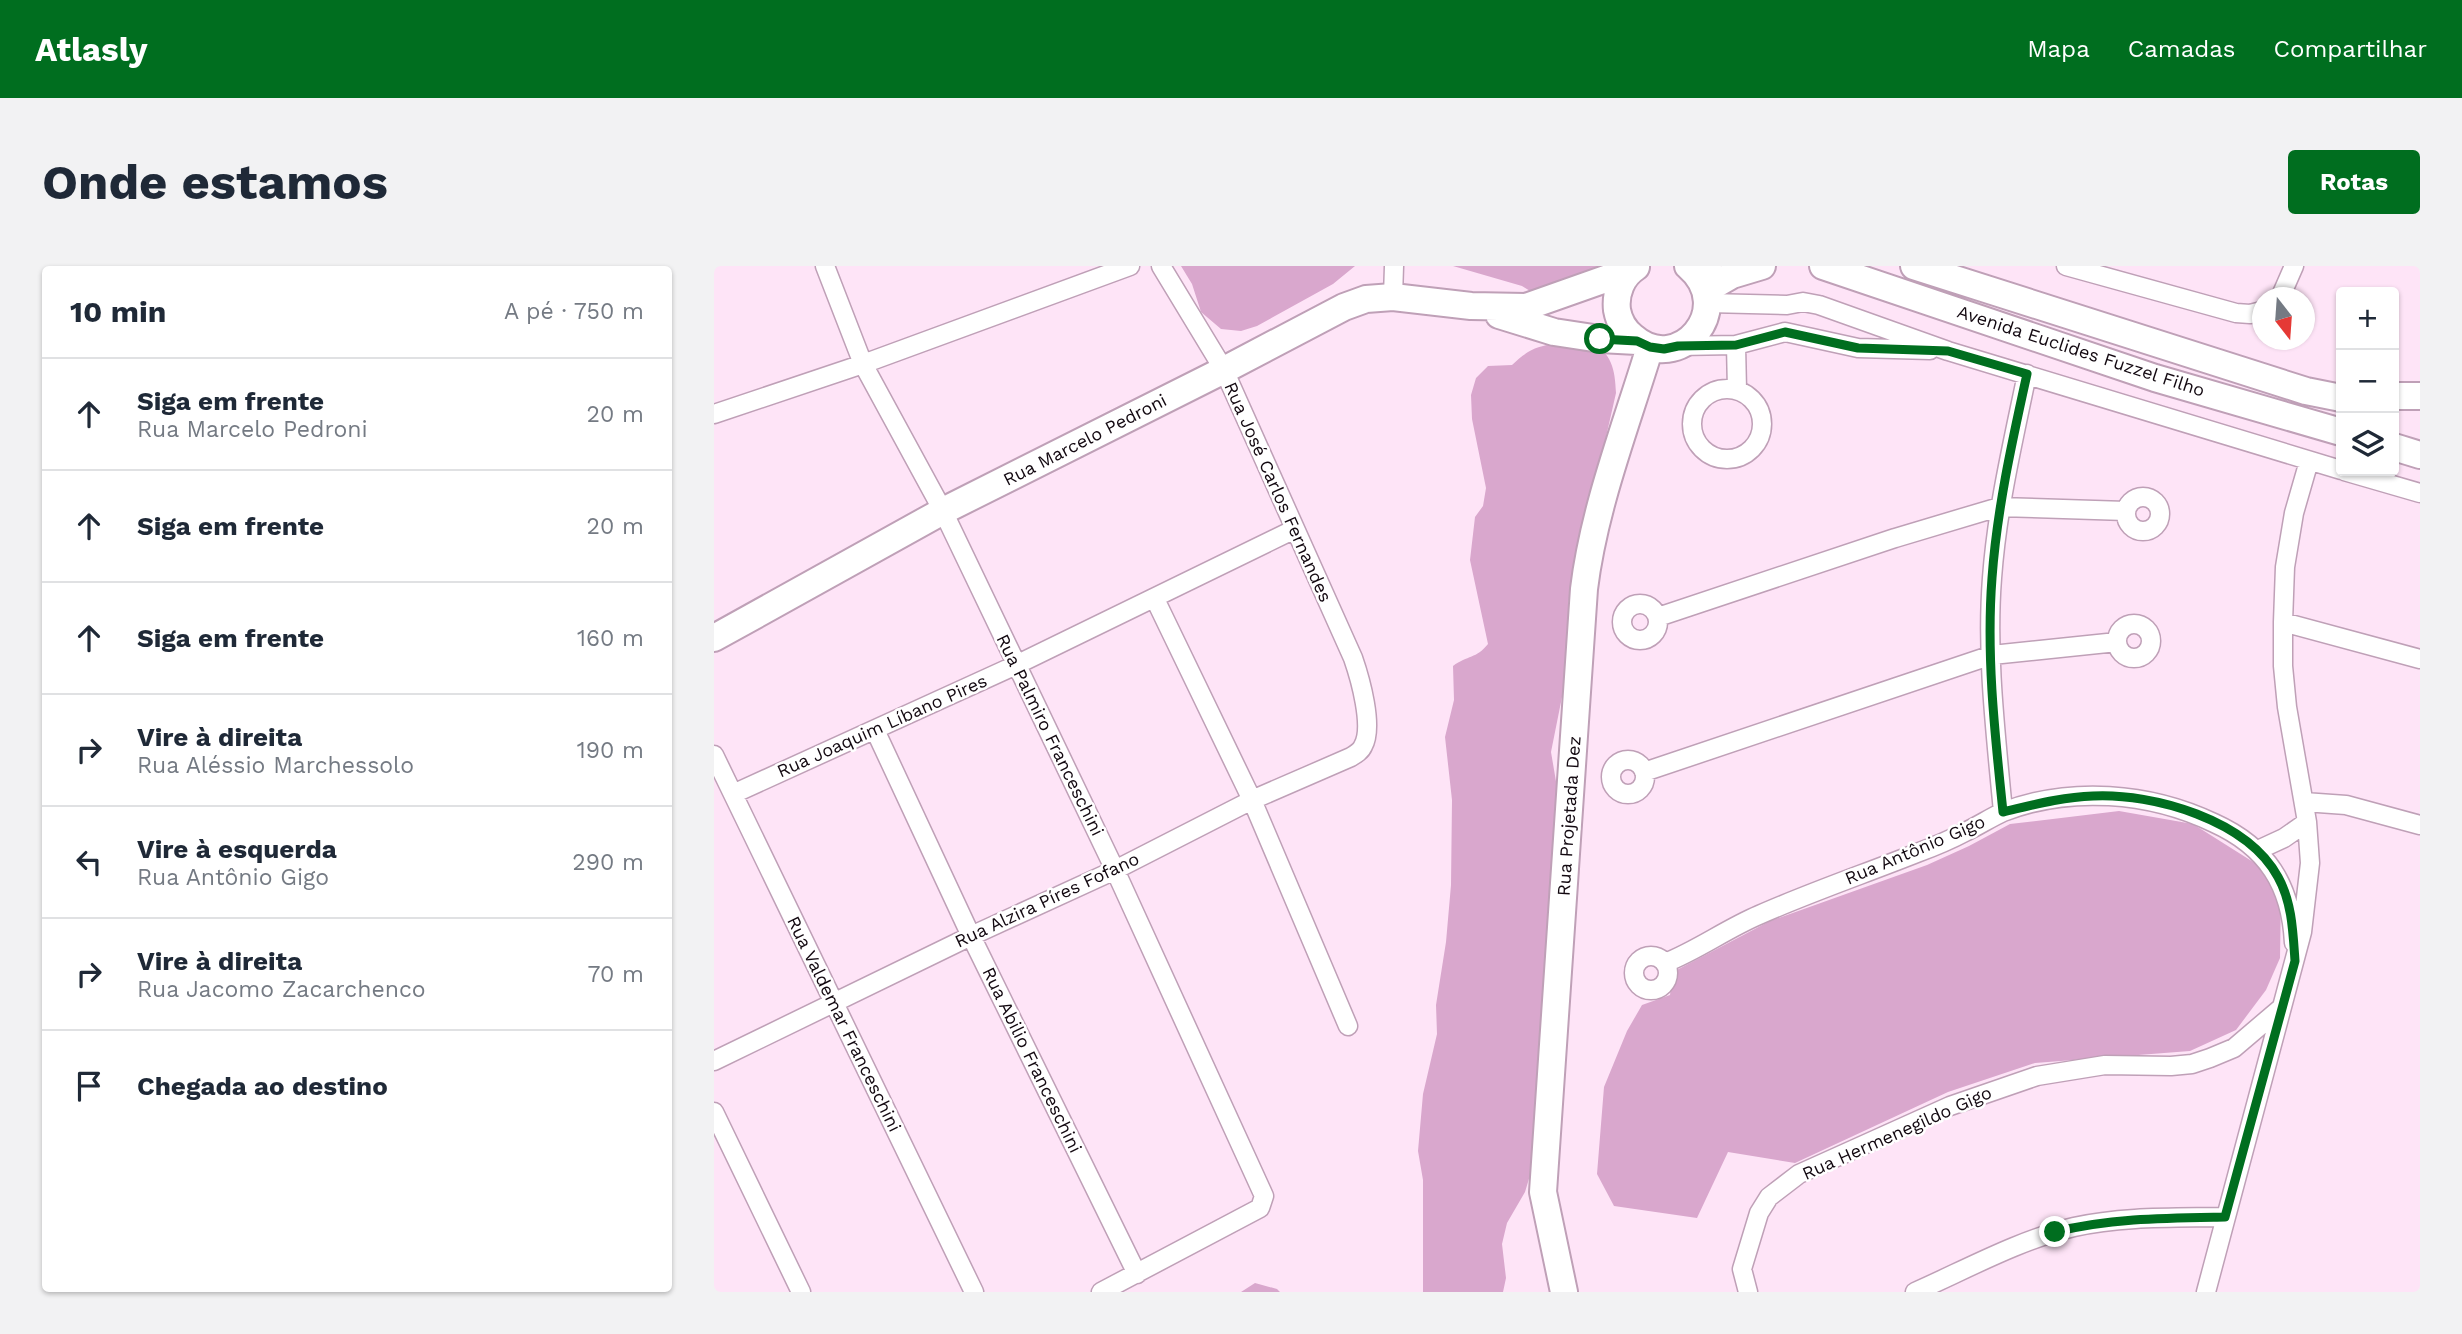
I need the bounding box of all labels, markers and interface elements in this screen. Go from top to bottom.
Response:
text: Atlasly [35,30,147,69]
text: Mapa [2027,35,2090,63]
text: Camadas [2128,35,2236,63]
text: Compartilhar [2274,35,2427,63]
button: Rotas [2288,150,2420,214]
text: Onde estamos [42,153,388,211]
north arrow [2252,287,2315,350]
map controls [2336,287,2399,476]
button: + [2336,287,2399,350]
text: 10 min [70,294,166,329]
text: A pé · 750 m [504,298,644,325]
street label: Avenida Euclides Fuzzel Filho [1955,300,2208,401]
route start [1584,323,1615,354]
button: − [2336,350,2399,413]
street label: Rua José Carlos Fernandes [1220,379,1337,605]
text: Siga em frente [137,386,324,416]
street label: Rua Marcelo Pedroni [1000,389,1170,490]
icon: ahead [70,395,108,433]
text: 20 m [587,401,644,428]
button: layers [2336,413,2399,476]
text: Rua Marcelo Pedroni [137,416,368,443]
icon: ahead [70,507,108,545]
text: Siga em frente [137,511,324,541]
text: 20 m [587,513,644,540]
icon: ahead [70,619,108,657]
text: Siga em frente [137,623,324,653]
text: 160 m [577,625,644,652]
street label: Rua Palmiro Franceschini [992,630,1109,839]
street label: Rua Joaquim Líbano Pires [774,670,990,781]
text: Vire à direita [137,722,302,752]
icon: right [70,731,108,769]
street label: Rua Projetada Dez [1552,735,1585,897]
text: 190 m [577,737,644,764]
text: Rua Aléssio Marchessolo [137,752,414,779]
street label: Rua Antônio Gigo [1841,810,1988,889]
text: Vire à esquerda [137,834,337,864]
icon: left [70,843,108,881]
street label: Rua Alzira Píres Fofano [951,848,1142,952]
text: 290 m [572,849,644,876]
text: Rua Antônio Gigo [137,864,329,891]
street label: Rua Valdemar Franceschini [783,913,906,1135]
text: Vire à direita [137,946,302,976]
icon: right [70,955,108,993]
text: 70 m [587,961,644,988]
street label: Rua Abilio Franceschini [978,964,1087,1156]
text: Rua Jacomo Zacarchenco [137,976,426,1003]
icon: arrive [70,1067,108,1105]
text: Chegada ao destino [137,1071,388,1101]
street label: Rua Hermenegildo Gigo [1799,1081,1995,1184]
route end [2039,1216,2070,1247]

